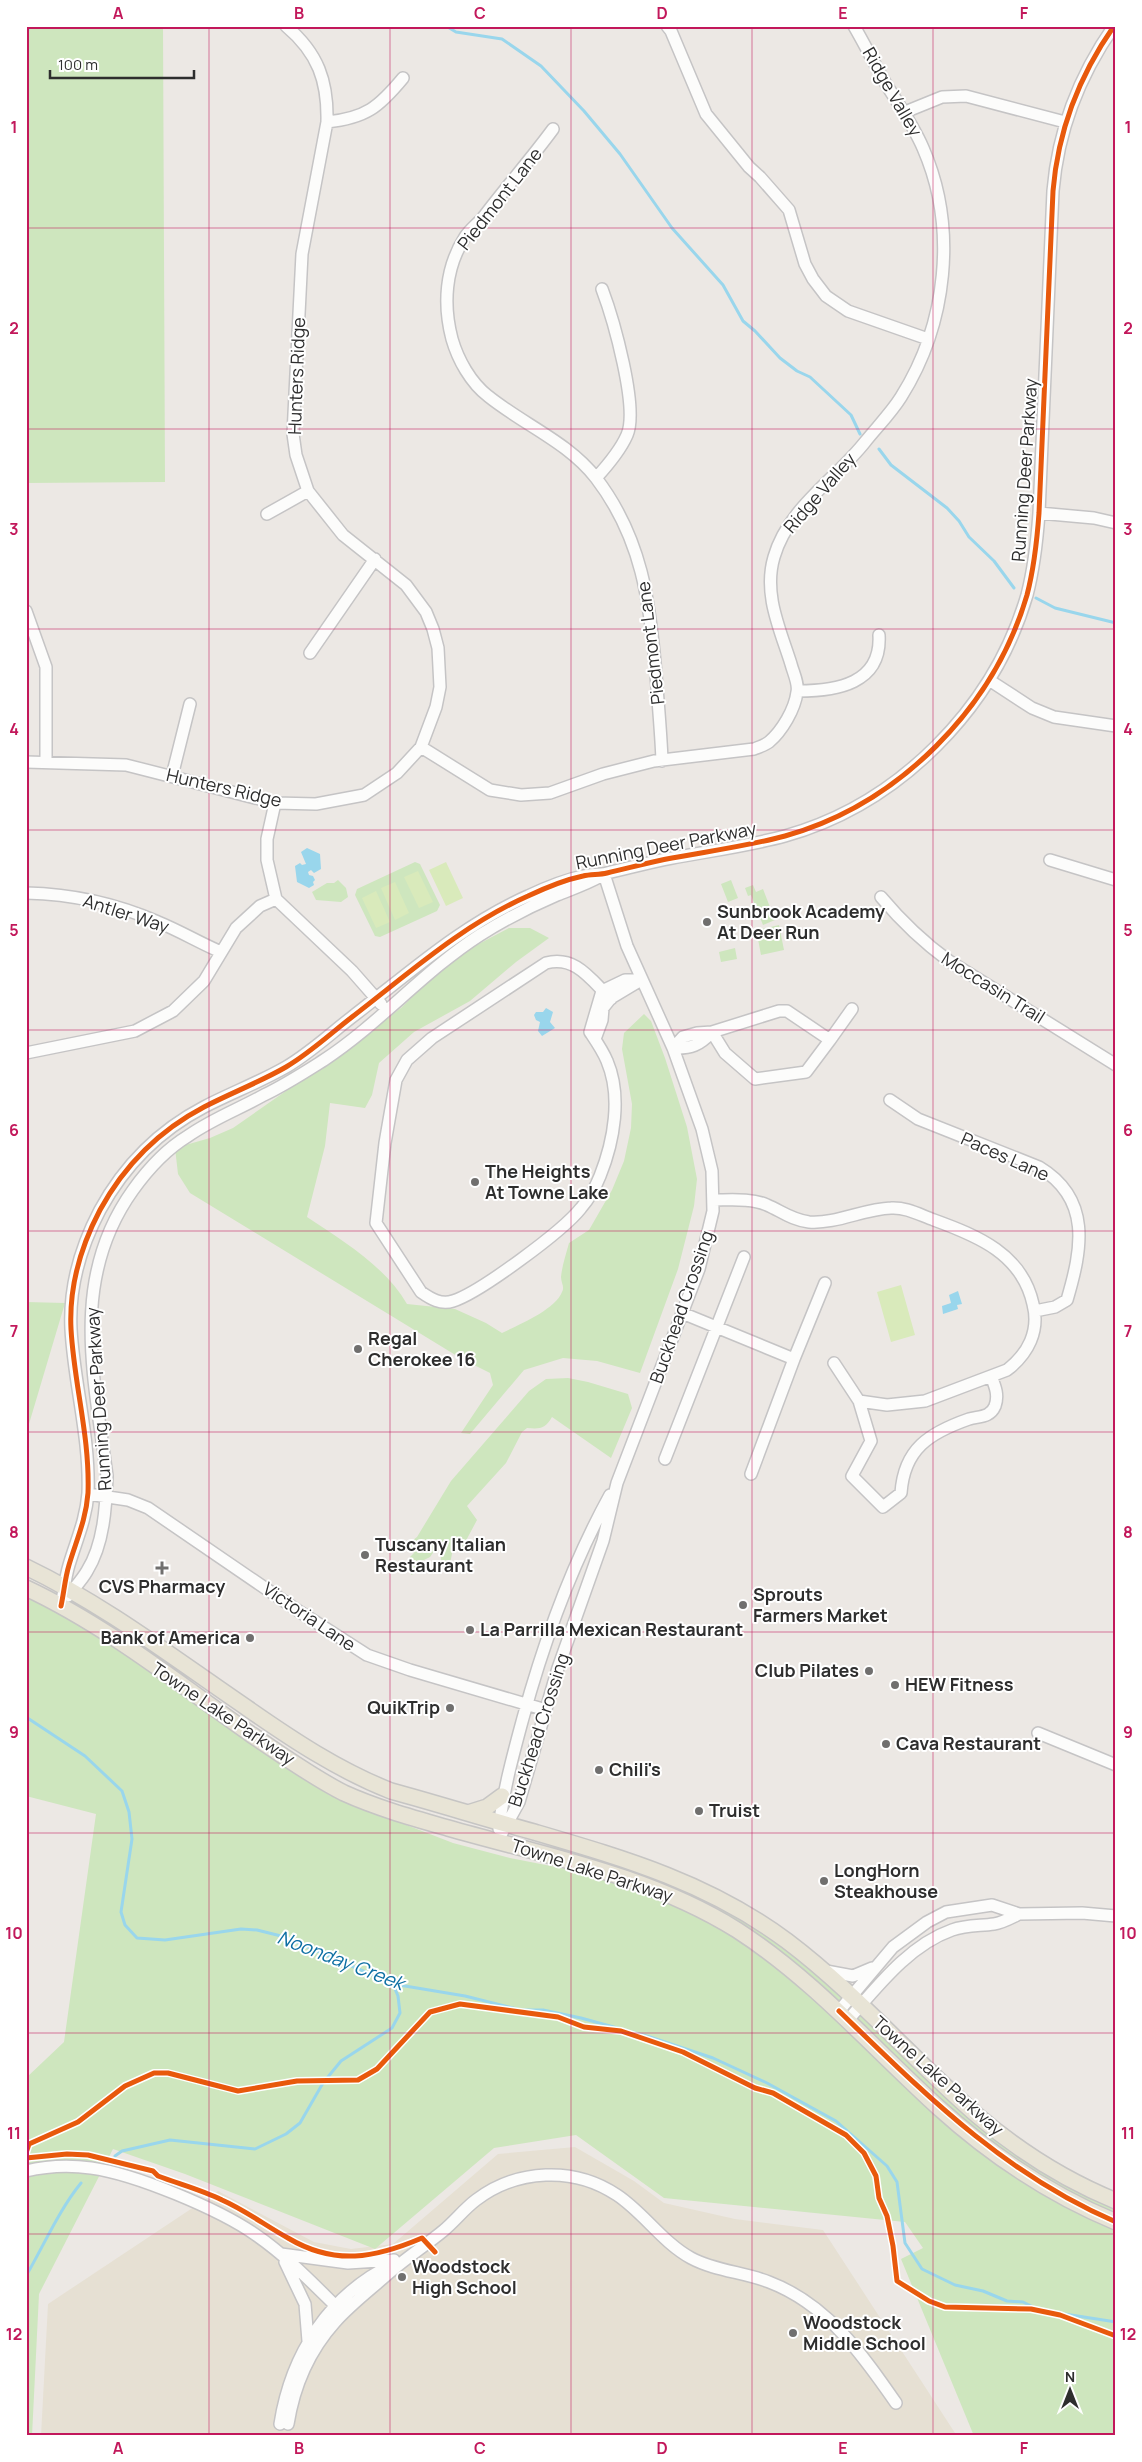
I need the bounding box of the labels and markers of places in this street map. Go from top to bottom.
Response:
place label: Sunbrook Academy At Deer Run [717,899,885,944]
marker: Sunbrook Academy At Deer Run [701,916,713,928]
place label: The Heights At Towne Lake [485,1159,609,1204]
marker: The Heights At Towne Lake [469,1176,481,1188]
place label: Regal Cherokee 16 [368,1326,475,1371]
marker: Regal Cherokee 16 [352,1343,364,1355]
place label: Tuscany Italian Restaurant [375,1532,506,1577]
marker: Tuscany Italian Restaurant [359,1549,371,1561]
marker: CVS Pharmacy [156,1562,168,1574]
place label: CVS Pharmacy [99,1574,225,1598]
place label: Sprouts Farmers Market [753,1582,888,1627]
marker: Sprouts Farmers Market [737,1599,749,1611]
place label: La Parrilla Mexican Restaurant [480,1617,743,1641]
marker: La Parrilla Mexican Restaurant [464,1624,476,1636]
place label: Bank of America [100,1625,240,1649]
marker: Bank of America [244,1632,256,1644]
place label: Club Pilates [755,1658,859,1682]
marker: Club Pilates [863,1665,875,1677]
place label: HEW Fitness [905,1672,1014,1696]
marker: HEW Fitness [889,1679,901,1691]
place label: QuikTrip [367,1695,440,1719]
marker: QuikTrip [444,1702,456,1714]
place label: Cava Restaurant [896,1731,1041,1755]
marker: Cava Restaurant [880,1738,892,1750]
place label: Chili's [609,1757,661,1781]
marker: Chili's [593,1764,605,1776]
place label: Truist [709,1798,760,1822]
marker: Truist [693,1805,705,1817]
place label: LongHorn Steakhouse [834,1858,938,1903]
marker: LongHorn Steakhouse [818,1875,830,1887]
place label: Woodstock High School [412,2254,517,2299]
marker: Woodstock High School [396,2271,408,2283]
place label: Woodstock Middle School [803,2310,926,2355]
marker: Woodstock Middle School [787,2327,799,2339]

